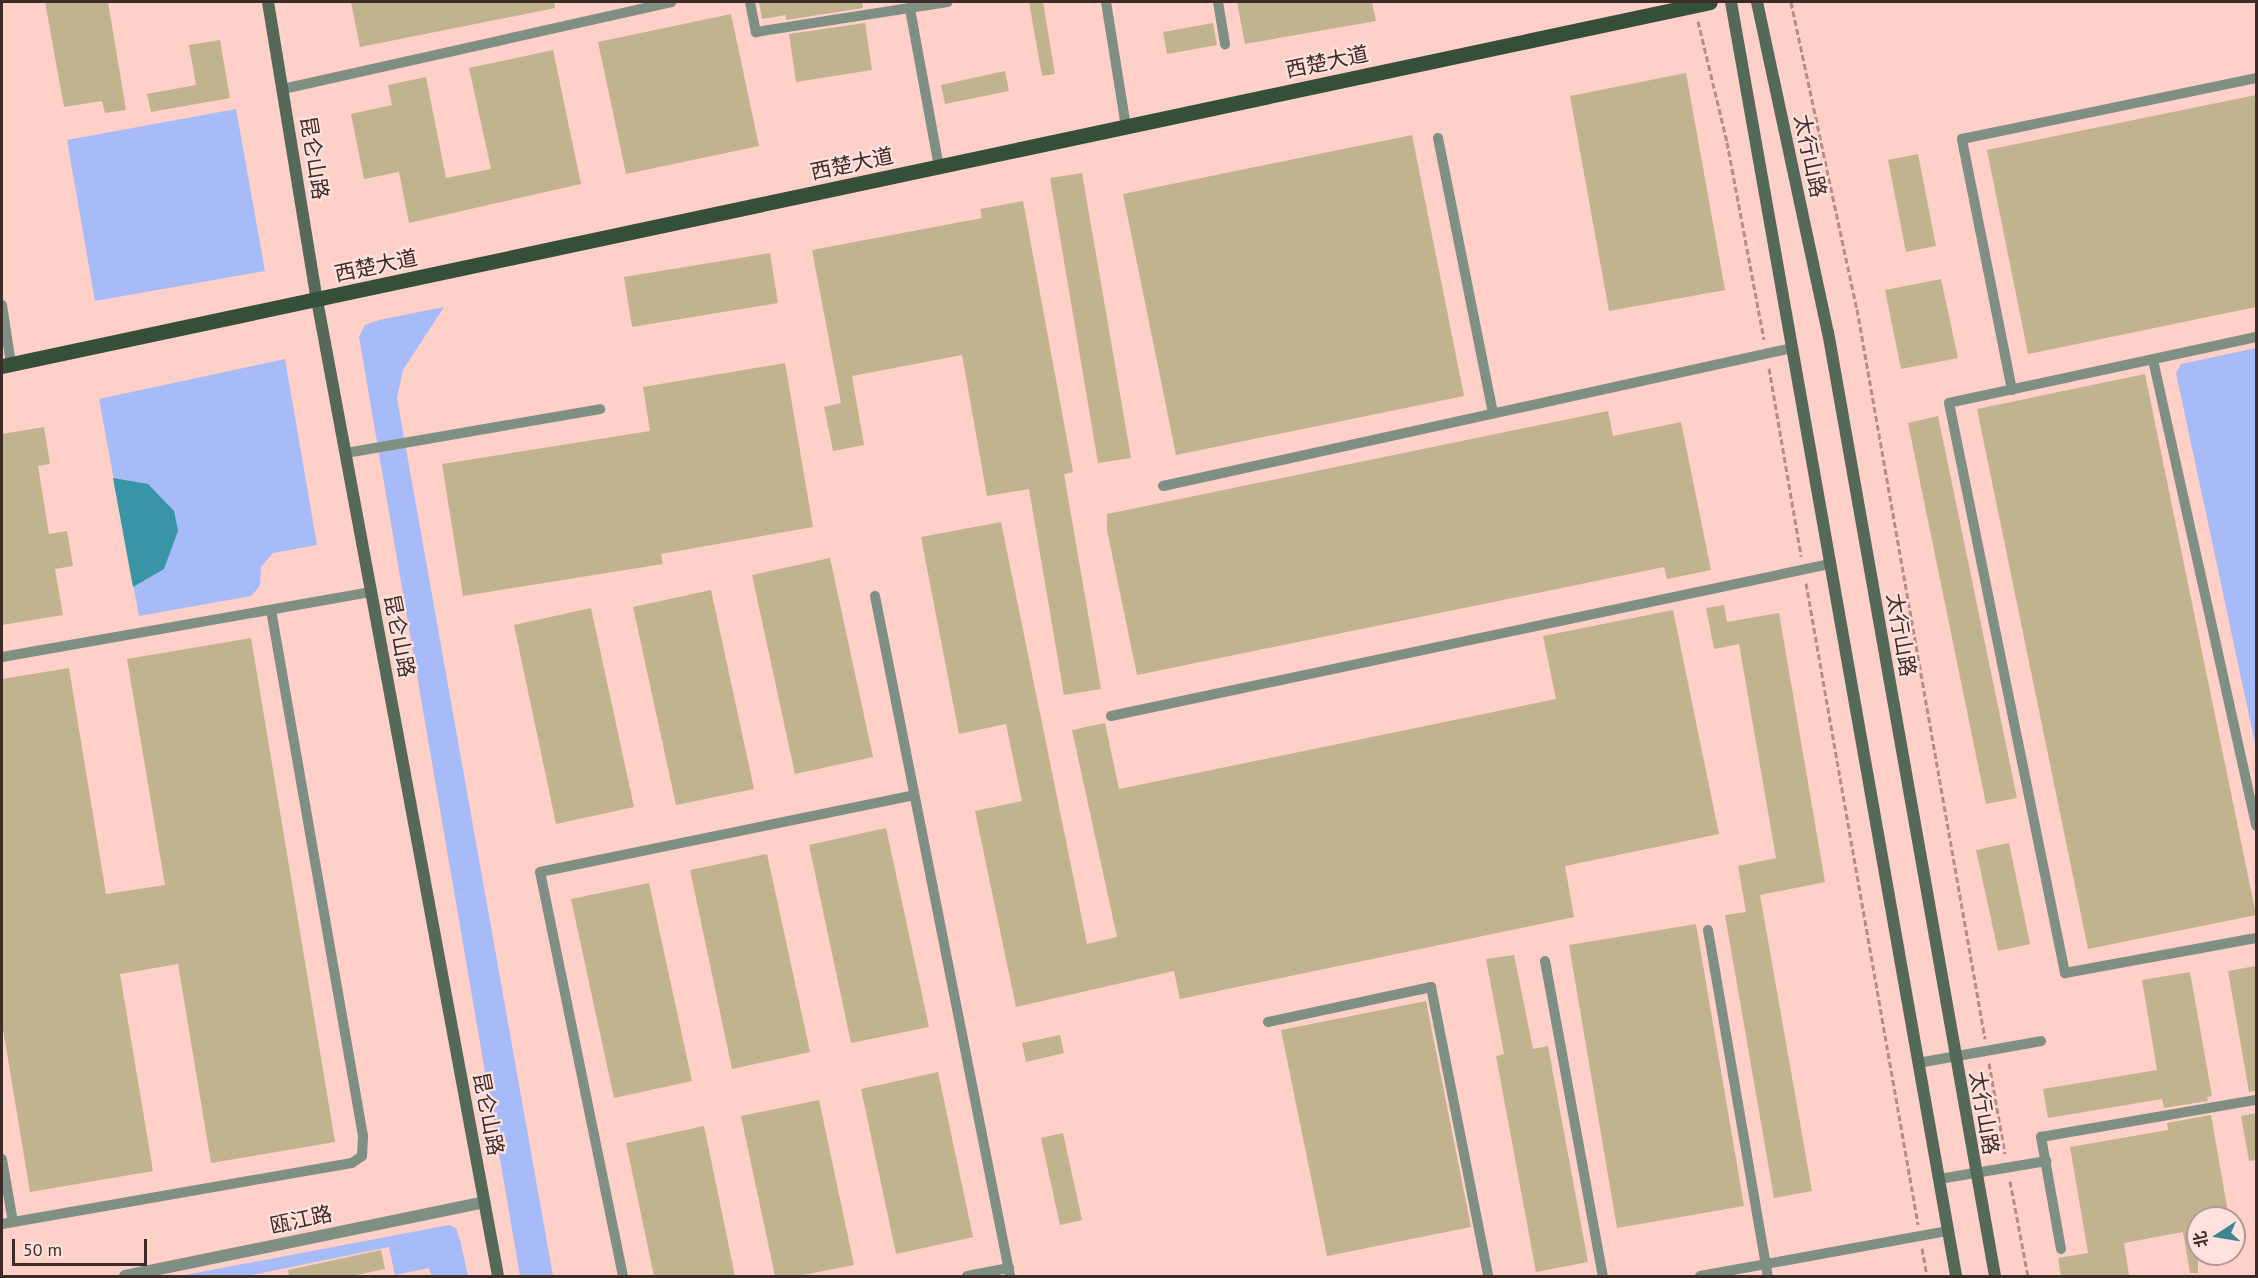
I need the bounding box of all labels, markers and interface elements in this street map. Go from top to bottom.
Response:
street label: 西楚大道 [1283,41,1371,83]
street label: 太行山路 [1789,112,1831,200]
street label: 昆仑山路 [295,115,333,201]
street label: 西楚大道 [808,143,896,185]
street label: 西楚大道 [332,245,420,287]
street label: 太行山路 [1881,591,1921,679]
street label: 昆仑山路 [379,592,419,680]
street label: 太行山路 [1964,1069,2004,1157]
street label: 昆仑山路 [468,1070,508,1158]
street label: 瓯江路 [268,1201,334,1239]
north arrow [2186,1206,2246,1266]
scale bar [15,1227,150,1265]
text: 北 [2189,1229,2212,1249]
text: 50 m [23,1238,62,1261]

